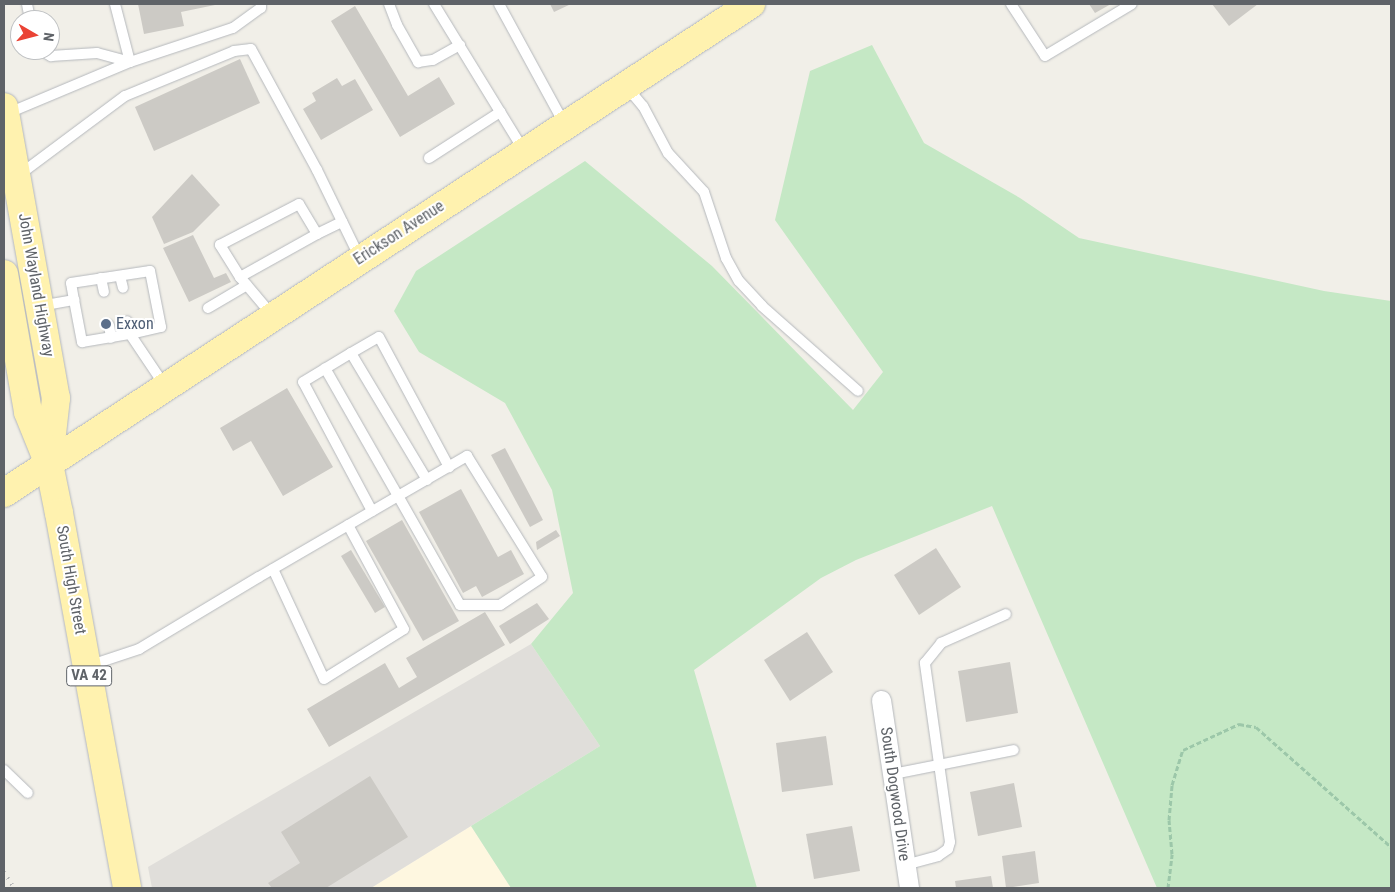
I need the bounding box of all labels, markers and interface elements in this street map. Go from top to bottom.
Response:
north arrow [10,10,60,60]
text: N [40,32,57,42]
street label: Erickson Avenue [350,197,448,269]
street label: John Wayland Highway [14,212,58,358]
place label: Exxon [116,314,154,334]
marker: Exxon [100,318,112,330]
street label: South High Street [52,524,90,636]
road number: VA 42 [65,664,113,688]
street label: South Dogwood Drive [876,726,914,862]

